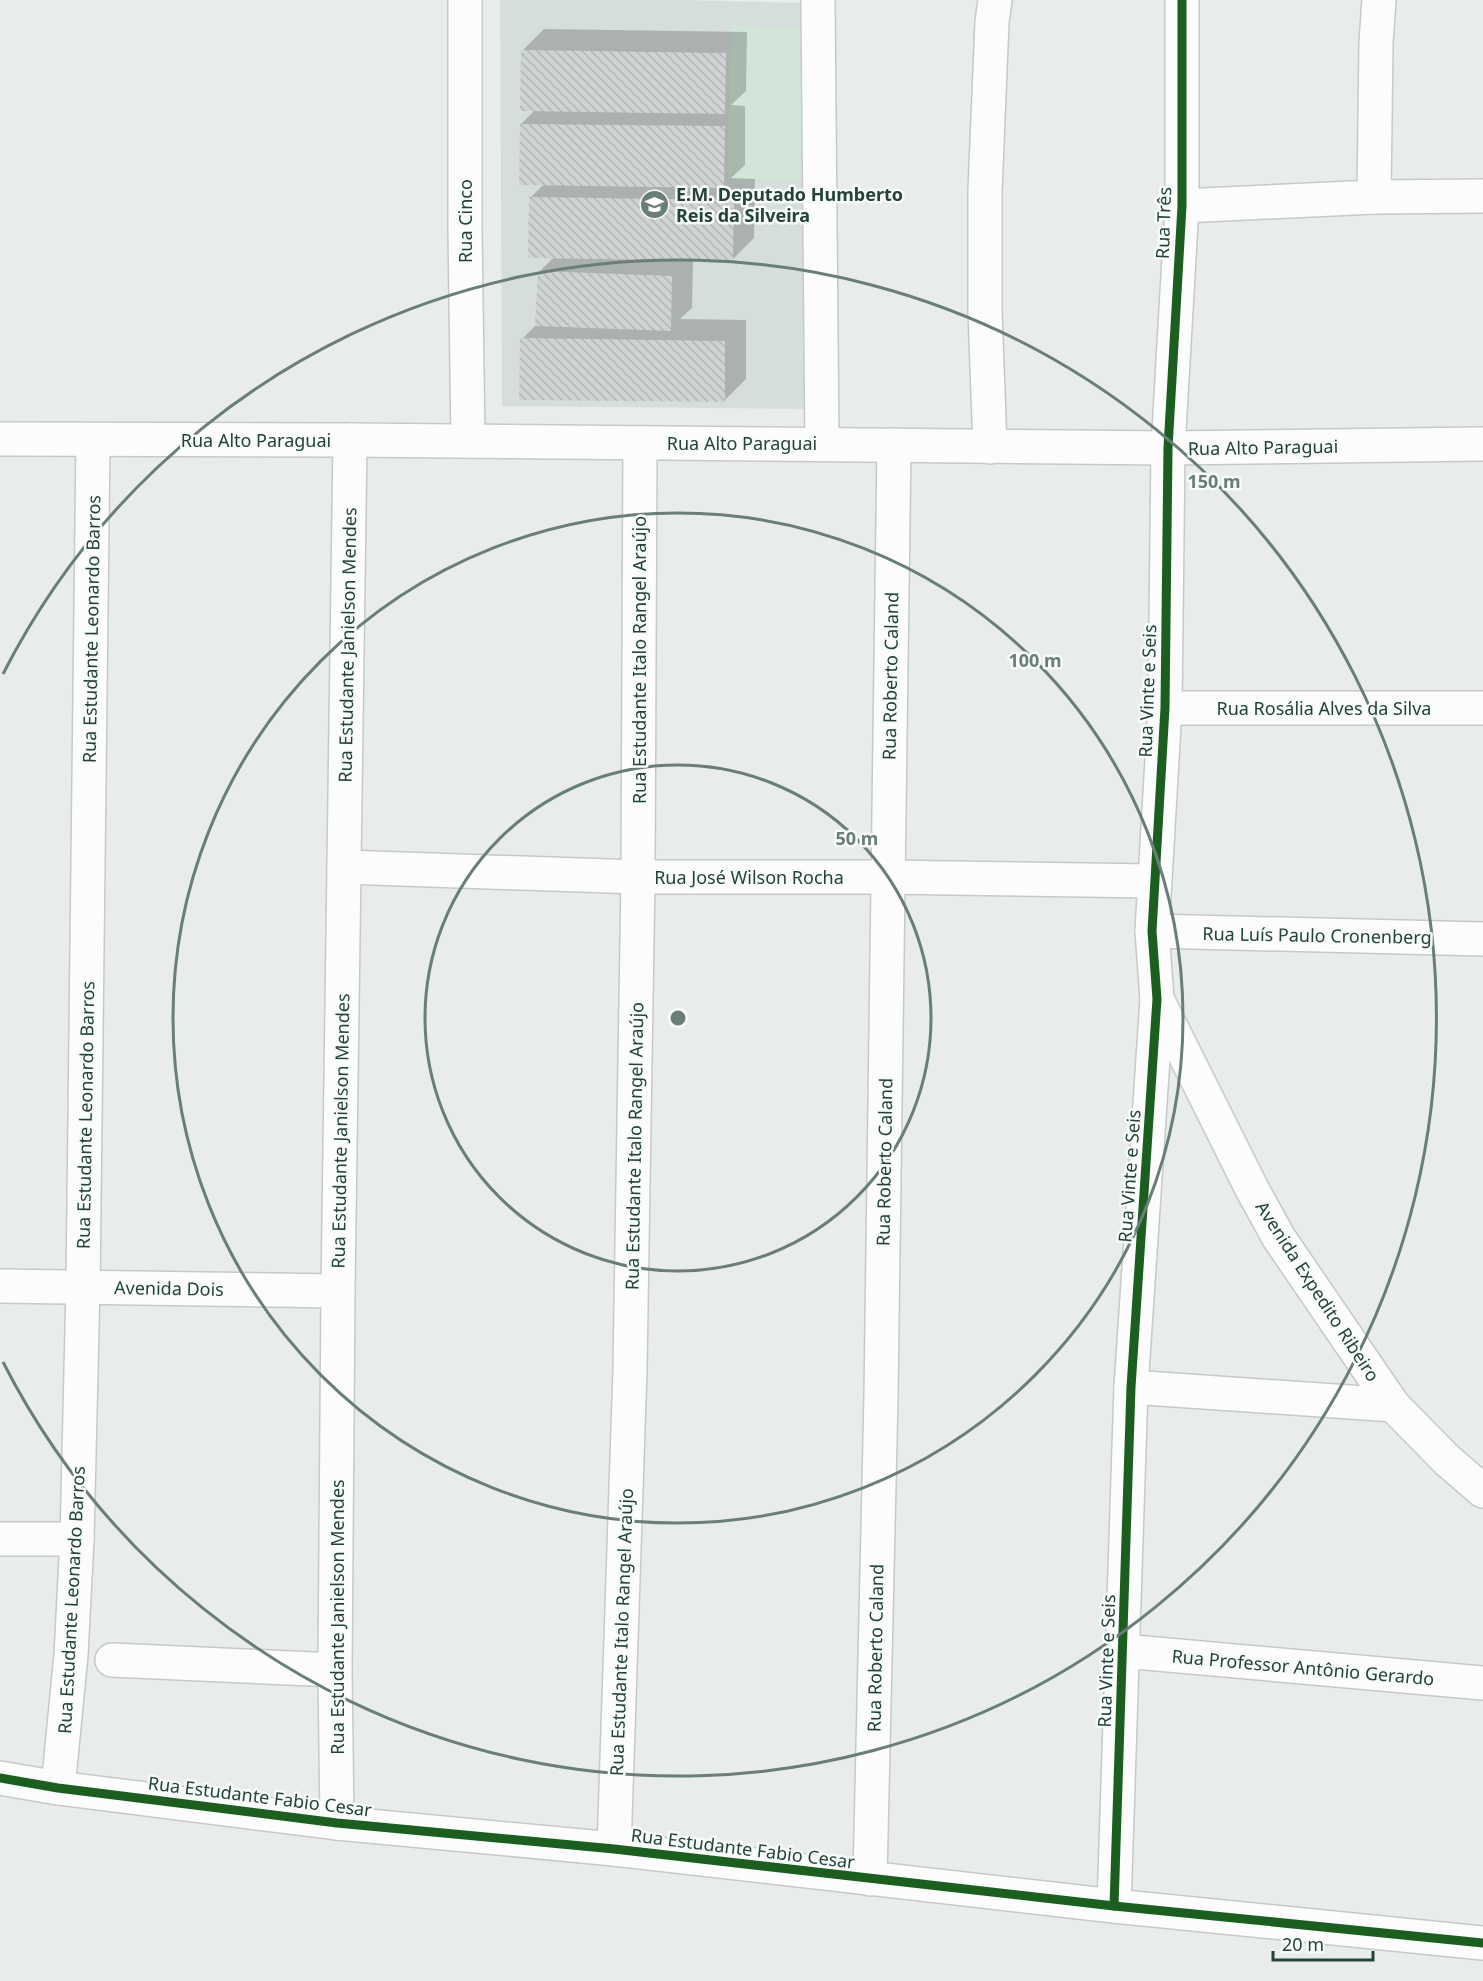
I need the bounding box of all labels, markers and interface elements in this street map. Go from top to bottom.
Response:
street label: Rua Cinco [453,179,477,263]
place label: E.M. Deputado Humberto Reis da Silveira [676,182,903,227]
street label: Rua Três [1150,187,1176,259]
school or university icon: E.M. Deputado Humberto Reis da Silveira [639,188,671,220]
street label: Rua Alto Paraguai [181,428,331,452]
street label: Rua Alto Paraguai [667,431,817,455]
street label: Rua Alto Paraguai [1188,434,1338,460]
text: 150 m [1187,469,1241,493]
street label: Rua Estudante Leonardo Barros [77,495,105,763]
street label: Rua Estudante Janielson Mendes [333,507,361,783]
street label: Rua Estudante Italo Rangel Araújo [627,516,651,804]
street label: Rua Roberto Caland [877,592,903,760]
street label: Rua Vinte e Seis [1133,624,1161,758]
text: 100 m [1008,648,1062,672]
street label: Rua Rosália Alves da Silva [1217,696,1431,720]
text: 50 m [836,826,878,850]
street label: Rua José Wilson Rocha [654,865,844,889]
street label: Rua Luís Paulo Cronenberg [1202,921,1432,949]
street label: Rua Estudante Leonardo Barros [71,981,99,1249]
street label: Rua Estudante Janielson Mendes [326,993,354,1269]
street label: Rua Estudante Italo Rangel Araújo [619,1002,649,1290]
centre of rings [668,1008,688,1028]
street label: Rua Roberto Caland [871,1078,897,1246]
street label: Rua Vinte e Seis [1112,1109,1146,1243]
street label: Avenida Expedito Ribeiro [1251,1196,1385,1386]
street label: Avenida Dois [114,1275,224,1301]
street label: Rua Estudante Leonardo Barros [52,1465,90,1735]
street label: Rua Estudante Janielson Mendes [325,1479,349,1755]
street label: Rua Estudante Italo Rangel Araújo [604,1488,638,1776]
street label: Rua Roberto Caland [862,1564,888,1732]
street label: Rua Vinte e Seis [1092,1594,1120,1728]
street label: Rua Professor Antônio Gerardo [1171,1644,1435,1690]
street label: Rua Estudante Fabio Cesar [147,1770,374,1822]
street label: Rua Estudante Fabio Cesar [630,1822,857,1874]
scale bar [1273,1924,1374,1962]
text: 20 m [1282,1932,1324,1956]

